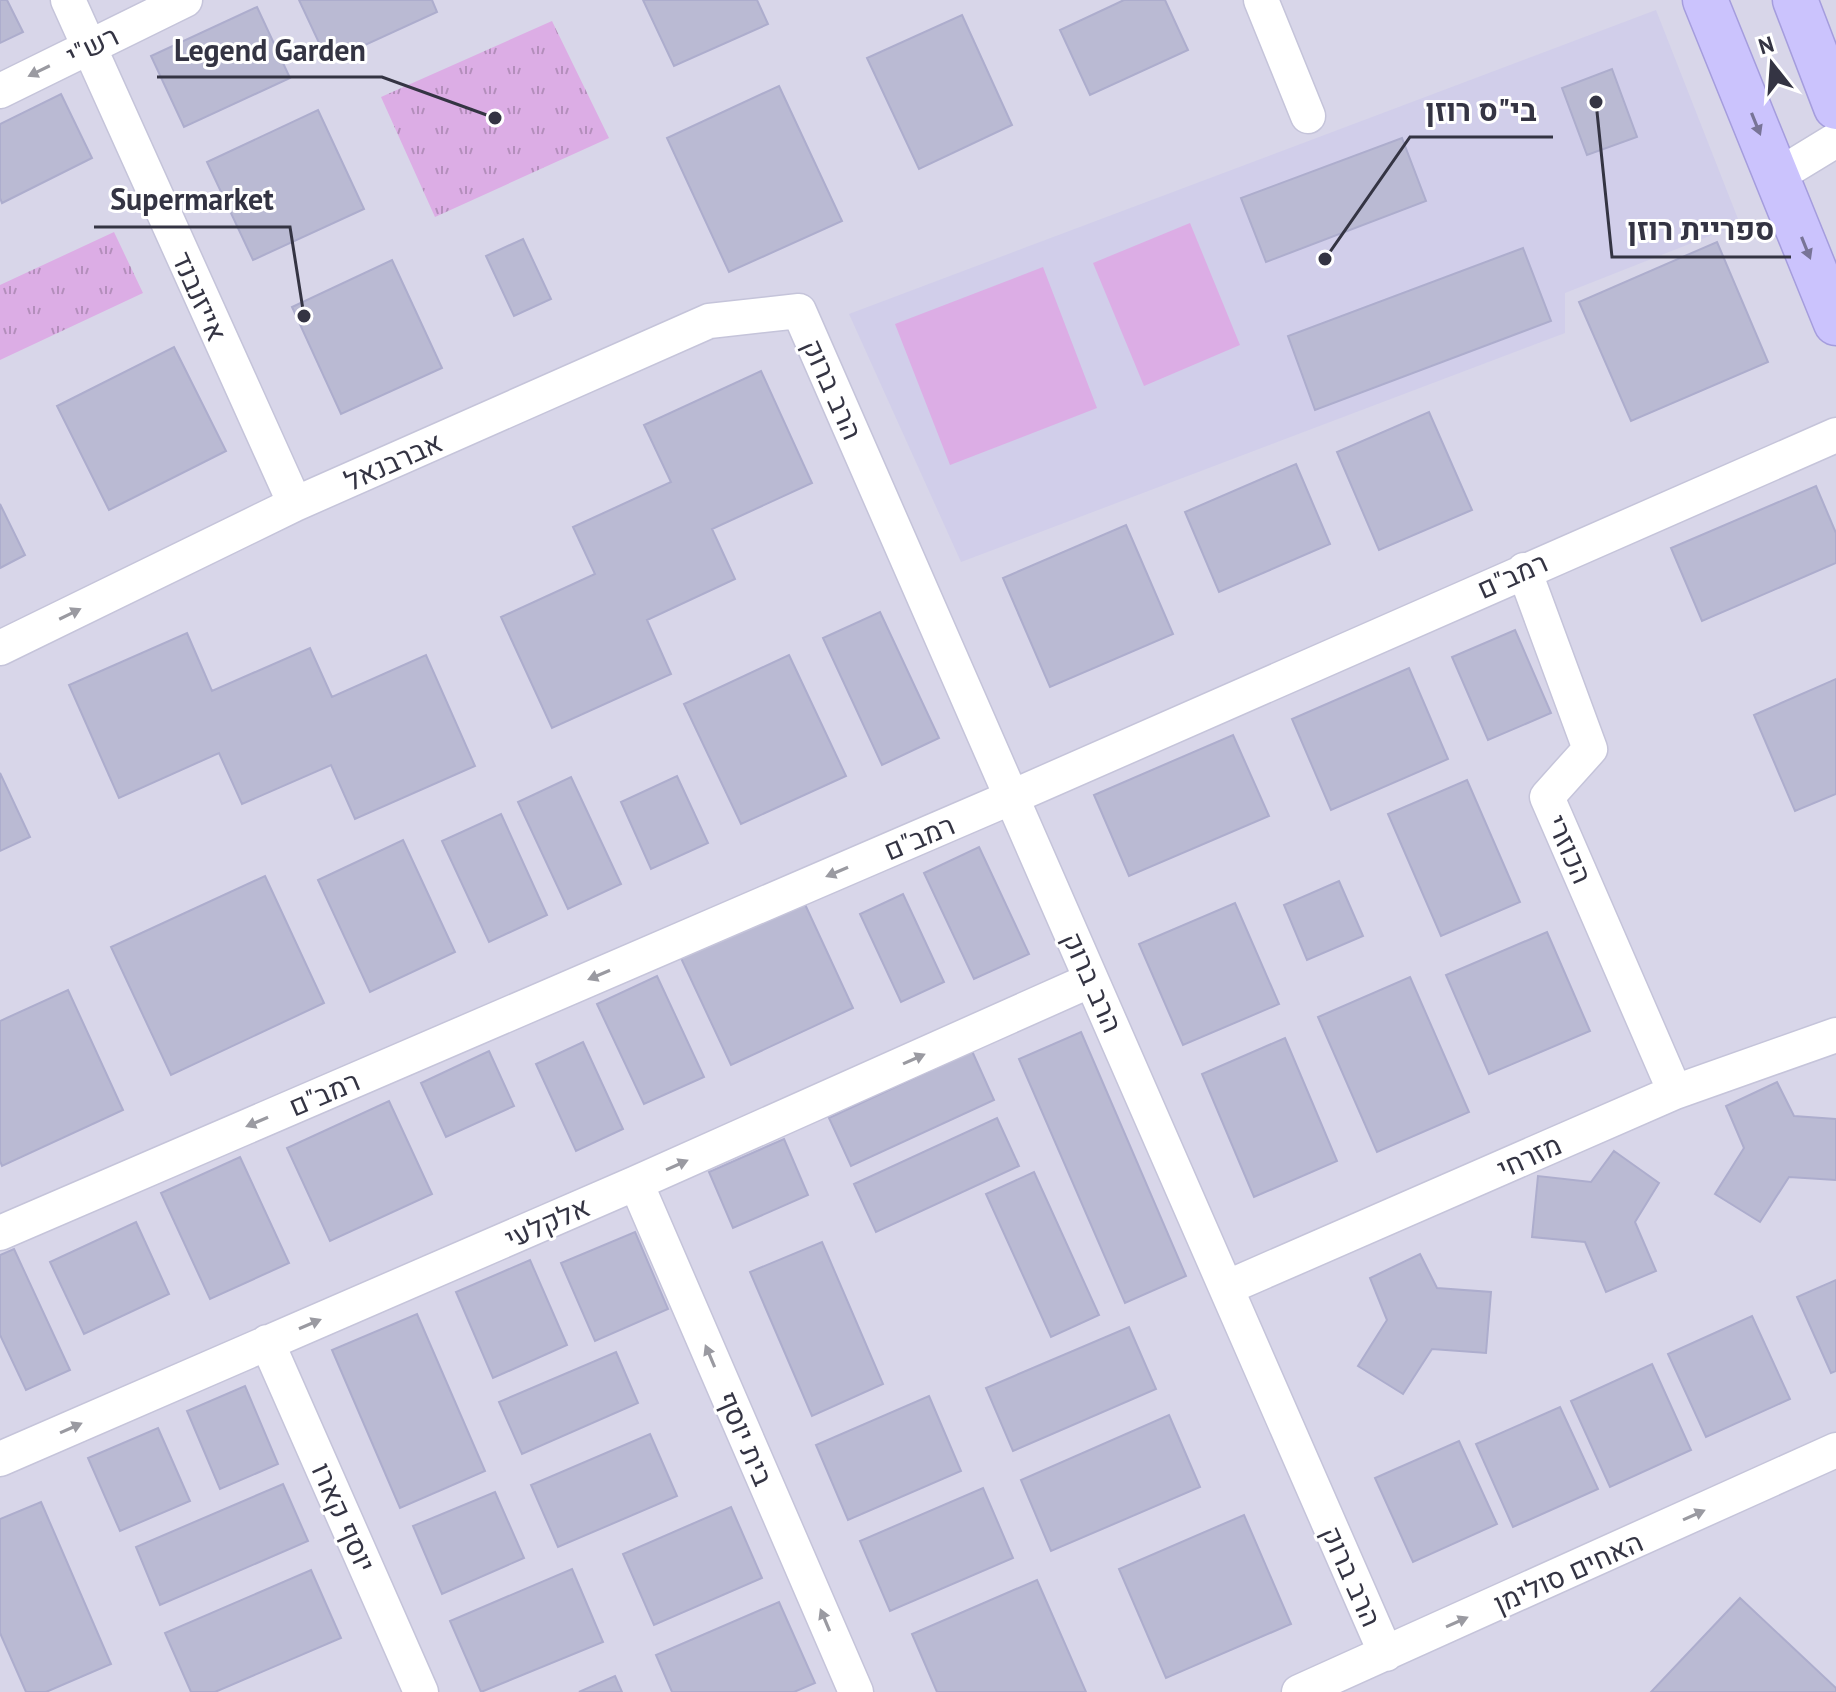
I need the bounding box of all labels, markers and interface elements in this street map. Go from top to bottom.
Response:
street label: רש"י [60,17,124,73]
callout: Legend Garden [157,23,382,77]
north arrow [1732,24,1812,104]
text: N [1755,29,1777,60]
text: Legend Garden [174,30,366,69]
one-way arrow [28,64,51,78]
callout: בי"ס רוזן [1410,83,1553,137]
text: בי"ס רוזן [1426,90,1537,129]
one-way arrow [1750,112,1763,136]
callout: Supermarket [94,173,290,227]
text: Supermarket [110,179,274,218]
callout: ספריית רוזן [1612,203,1791,257]
text: ספריית רוזן [1628,209,1774,248]
one-way arrow [1800,236,1813,260]
street label: אייזנבנד [164,245,236,347]
street label: הרב ברוק [794,333,872,445]
street label: אברבנאל [338,423,448,499]
street label: רמב"ם [1471,543,1553,607]
one-way arrow [58,607,82,621]
street label: רמב"ם [878,806,960,868]
street label: הכוזרי [1538,809,1602,889]
one-way arrow [826,865,849,878]
street label: הרב ברוק [1054,926,1132,1038]
one-way arrow [587,968,610,981]
one-way arrow [902,1052,926,1066]
street label: רמב"ם [283,1062,365,1124]
one-way arrow [245,1115,269,1128]
street label: מזרחי [1491,1126,1567,1186]
one-way arrow [665,1158,688,1172]
street label: אלקלעי [499,1188,595,1256]
one-way arrow [298,1317,321,1330]
one-way arrow [704,1344,717,1368]
street label: בית יוסף [710,1385,783,1491]
one-way arrow [60,1421,83,1435]
street label: יוסף קארו [304,1456,384,1578]
one-way arrow [1682,1508,1705,1521]
street label: הרב ברוק [1313,1520,1391,1632]
street label: האחים סולימן [1487,1523,1649,1621]
one-way arrow [818,1609,831,1632]
one-way arrow [1445,1615,1469,1629]

